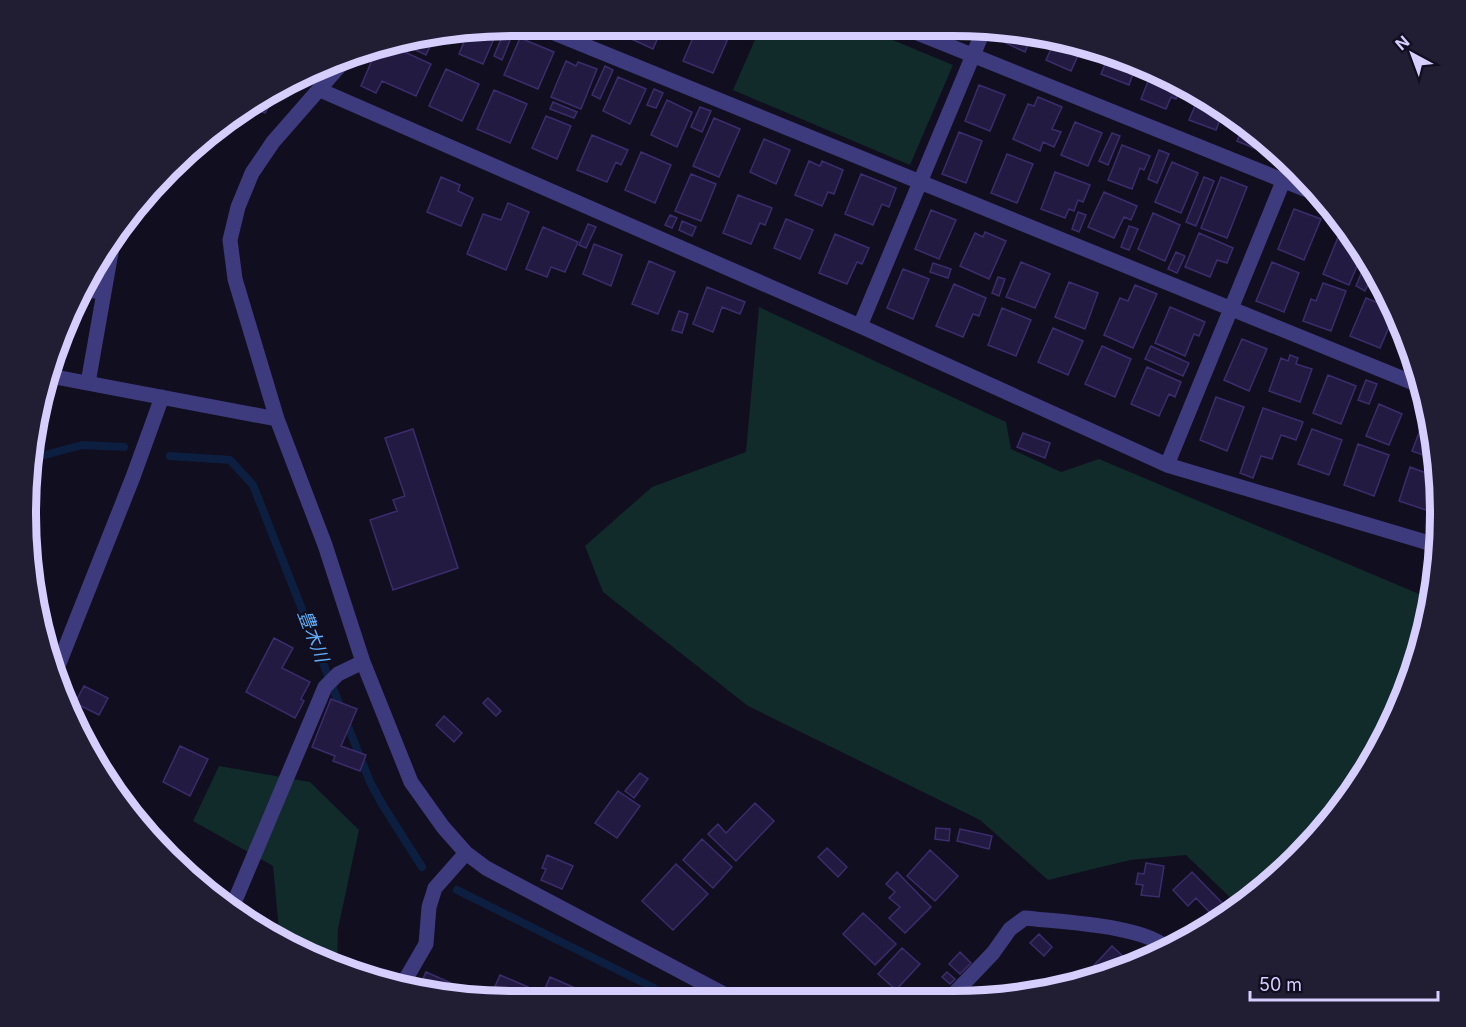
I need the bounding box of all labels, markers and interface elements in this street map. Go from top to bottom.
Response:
north arrow [1382,24,1442,84]
text: N [1391,31,1413,54]
water label: 豊木川 [294,607,334,667]
scale bar [1250,964,1438,1002]
text: 50 m [1259,974,1302,995]

